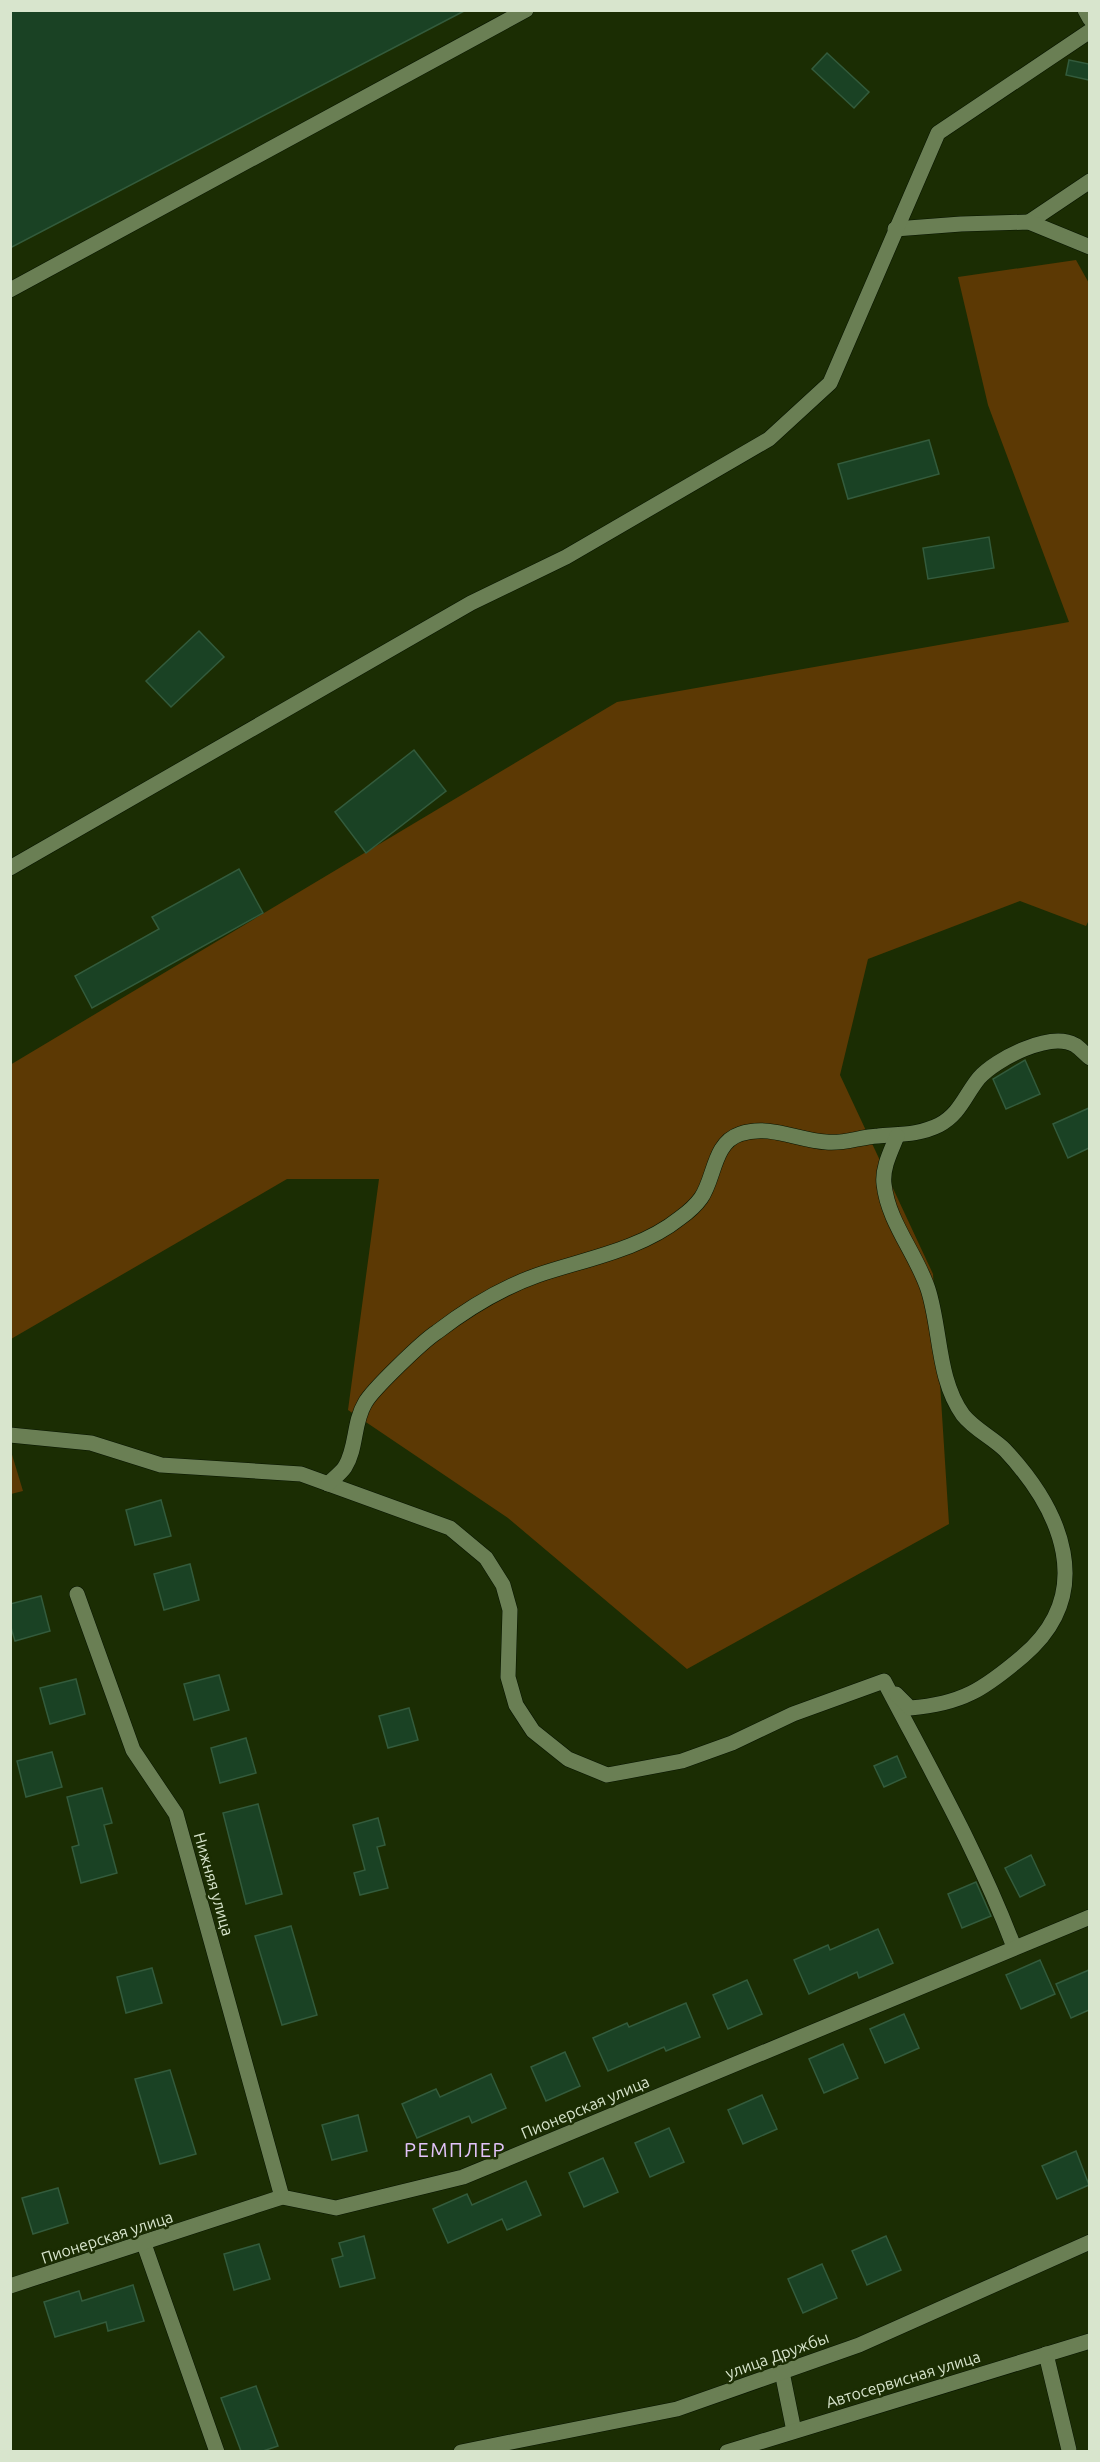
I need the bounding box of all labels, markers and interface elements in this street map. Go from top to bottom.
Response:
street label: Нижняя улица [191,1830,237,1938]
street label: Пионерская улица [518,2072,652,2142]
district label: РЕМПЛЕР [404,2138,506,2161]
street label: Пионерская улица [39,2207,175,2267]
street label: улица Дружбы [723,2328,831,2382]
street label: Автосервисная улица [824,2347,982,2411]

